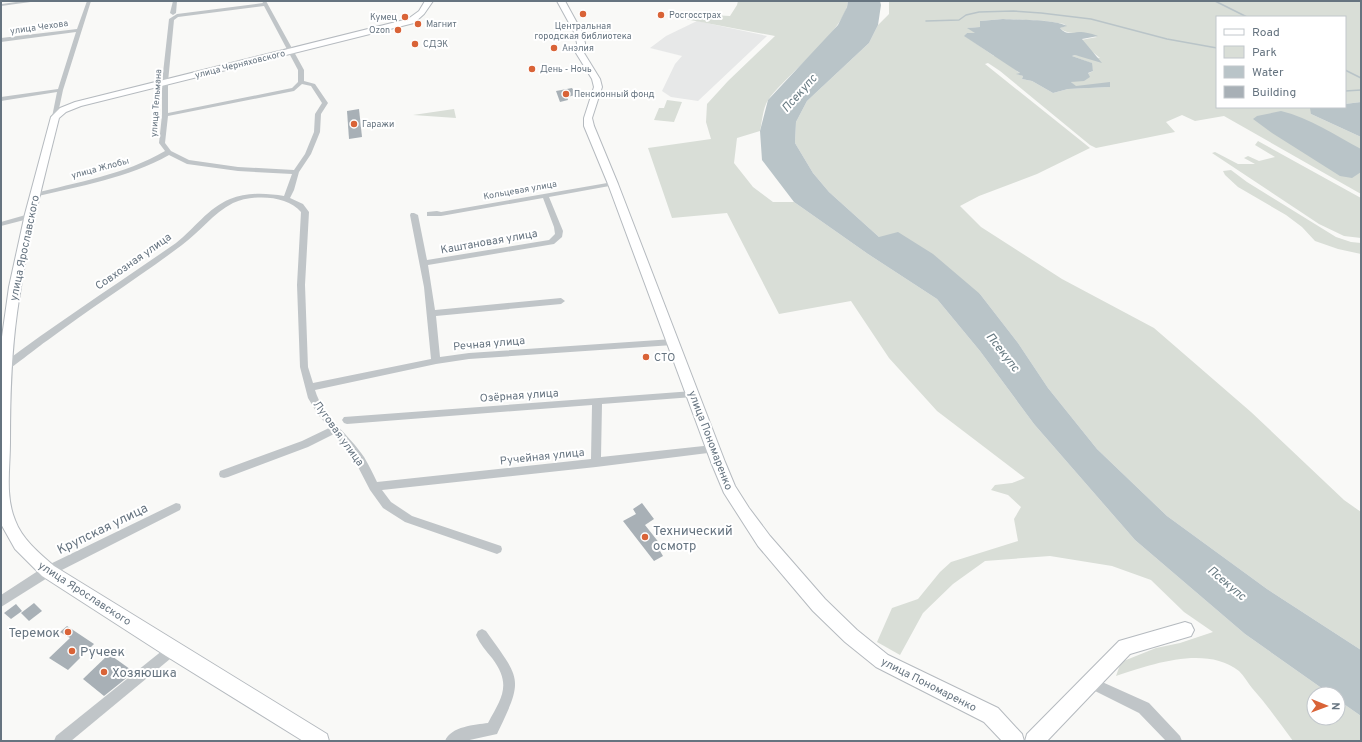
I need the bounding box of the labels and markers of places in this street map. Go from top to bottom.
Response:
marker: Центральная городская библиотека [578,9,588,19]
marker: Росгосстрах [656,10,666,20]
place label: Росгосстрах [669,10,721,21]
place label: Кумец [370,12,397,23]
marker: Кумец [400,12,410,22]
marker: Магнит [413,19,423,29]
place label: Магнит [426,19,456,30]
place label: Центральная городская библиотека [534,21,632,42]
place label: Ozon [369,25,390,36]
marker: Ozon [393,25,403,35]
marker: СДЭК [410,39,420,49]
place label: СДЭК [423,39,448,50]
marker: Анэлия [549,43,559,53]
place label: Анэлия [562,43,594,54]
marker: День - Ночь [527,64,537,74]
place label: День - Ночь [540,64,592,75]
marker: Пенсионный фонд [561,89,571,99]
place label: Пенсионный фонд [574,89,655,100]
marker: Гаражи [349,119,359,129]
place label: Гаражи [362,119,394,130]
place label: СТО [654,351,675,365]
marker: СТО [641,352,651,362]
place label: Технический осмотр [653,524,733,555]
marker: Технический осмотр [640,532,650,542]
place label: Теремок [8,626,60,642]
marker: Теремок [63,627,73,637]
place label: Ручеек [80,645,125,661]
marker: Ручеек [67,646,77,656]
place label: Хозяюшка [112,666,177,682]
marker: Хозяюшка [99,667,109,677]

